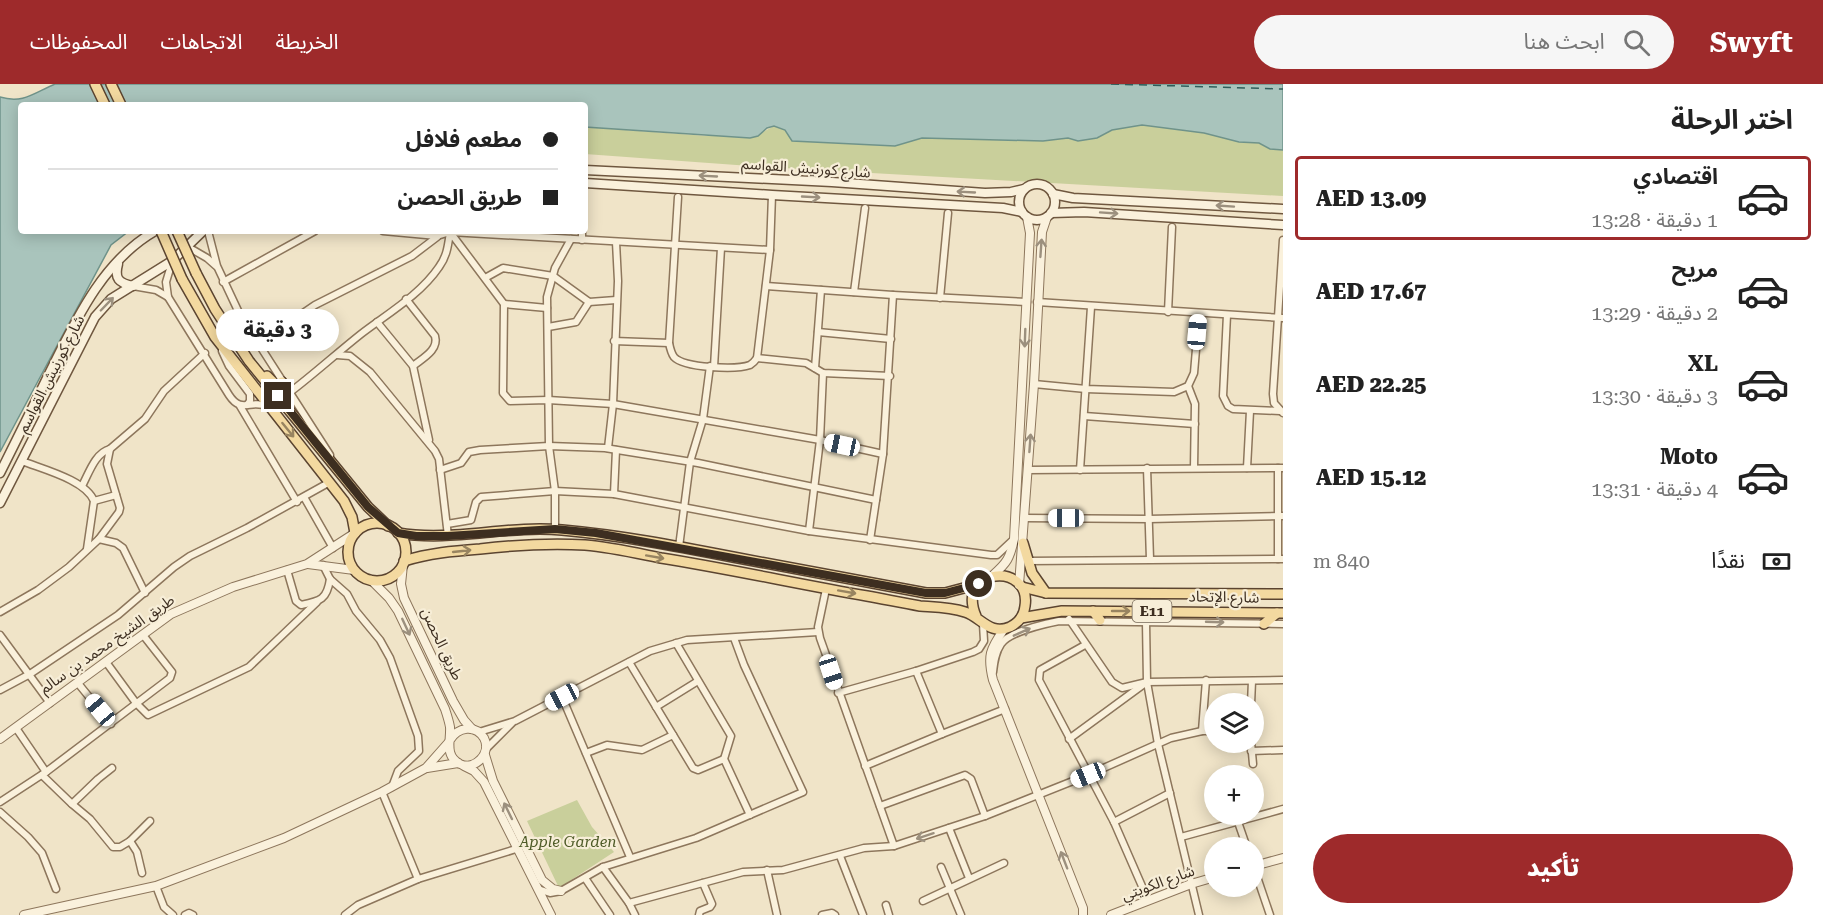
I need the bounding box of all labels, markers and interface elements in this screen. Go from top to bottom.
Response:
search box [1254,15,1674,69]
icon: search [1620,26,1653,59]
text: Swyft [1710,26,1793,59]
text: ابحث هنا [1523,29,1605,54]
text: المحفوظات [30,30,127,54]
text: الاتجاهات [160,30,242,54]
text: الخريطة [275,30,338,54]
text: اختر الرحلة [1671,104,1793,136]
text: مطعم فلافل [406,127,522,152]
street label: شارع كورنيش القواسم [741,155,871,185]
text: اقتصادي [1633,164,1718,189]
one-way arrow [699,171,719,182]
icon: car [1736,171,1790,225]
text: طريق الحصن [398,185,522,210]
one-way arrow [956,186,976,197]
text: AED 13.09 [1316,186,1426,211]
one-way arrow [801,192,821,203]
one-way arrow [1215,200,1235,211]
one-way arrow [1099,208,1119,219]
text: 1 دقيقة · 13:28 [1591,208,1718,232]
one-way arrow [1035,239,1046,259]
text: مريح [1672,257,1718,282]
icon: car [1736,264,1790,318]
text: AED 17.67 [1316,279,1426,304]
one-way arrow [100,297,114,312]
text: 2 دقيقة · 13:29 [1591,301,1718,325]
callout: 3 دقيقة [216,309,340,351]
street label: شارع كورنيش القواسم [14,312,91,437]
car [1186,313,1208,351]
text: 3 دقيقة [243,318,312,342]
one-way arrow [1020,328,1031,348]
text: XL [1688,351,1718,376]
icon: car [1736,357,1790,411]
text: AED 22.25 [1316,372,1426,397]
route end [264,382,291,409]
text: 3 دقيقة · 13:30 [1591,384,1718,408]
one-way arrow [281,422,294,438]
car [823,432,861,458]
one-way arrow [1024,433,1035,453]
text: Moto [1660,444,1718,469]
icon: car [1736,450,1790,504]
text: AED 15.12 [1316,465,1426,490]
text: 4 دقيقة · 13:31 [1591,477,1718,501]
car [1048,509,1084,527]
one-way arrow [451,545,471,556]
icon: cash [1760,545,1793,578]
text: نقدًا [1711,548,1745,573]
text: 840 m [1313,549,1370,573]
one-way arrow [645,551,665,562]
route start [965,570,992,597]
one-way arrow [837,587,856,598]
street label: شارع الإتحاد [1188,587,1260,610]
street label: طريق الشيخ محمد بن سالم [36,591,180,700]
road number: E11 [1132,600,1172,622]
street label: طريق الحصن [416,605,467,684]
one-way arrow [1110,605,1130,617]
one-way arrow [400,617,412,635]
one-way arrow [1205,617,1225,628]
one-way arrow [1013,626,1031,637]
car [817,652,845,692]
car [542,681,582,713]
car [82,690,118,730]
map controls [1204,693,1264,897]
button: layers [1204,693,1264,753]
car [1068,760,1108,790]
button: + [1204,765,1264,825]
one-way arrow [501,802,513,820]
one-way arrow [916,832,935,843]
park label: Apple Garden [518,833,617,851]
button: تأكيد [1313,834,1793,903]
button: − [1204,837,1264,897]
one-way arrow [1058,851,1069,870]
street label: شارع الكويتي [1119,861,1198,907]

